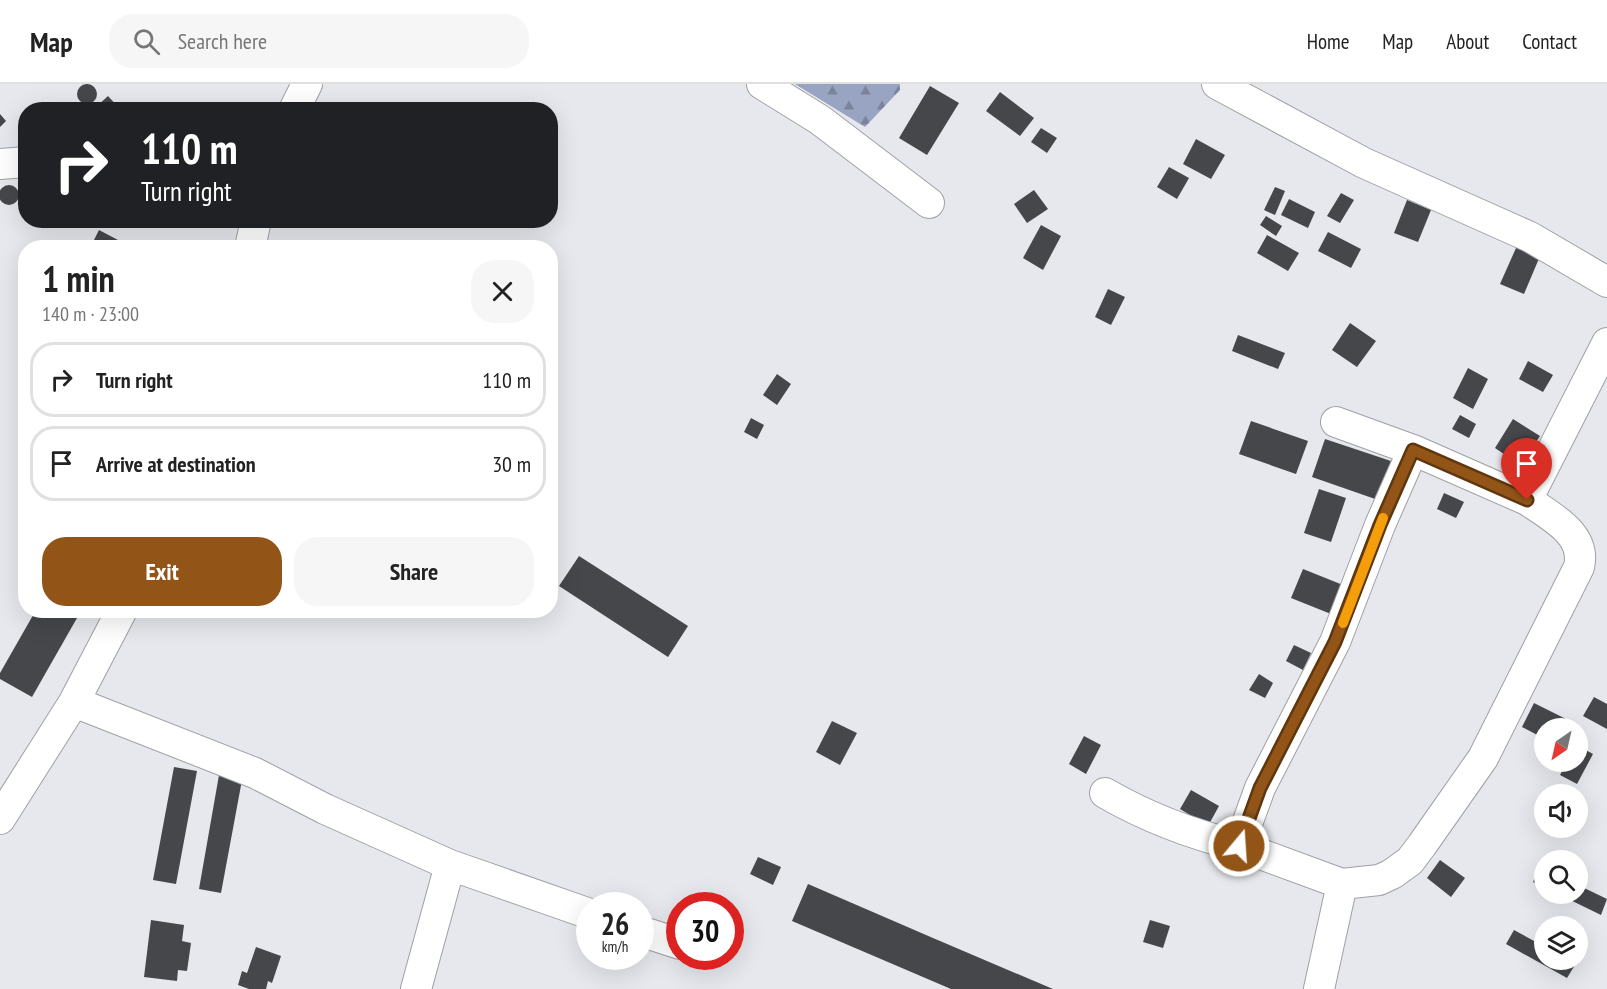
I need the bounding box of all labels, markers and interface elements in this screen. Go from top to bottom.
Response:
search box [109,14,529,68]
text: Map [30,23,73,60]
icon: search [130,25,163,58]
text: Search here [178,27,267,55]
text: Home [1307,28,1349,55]
text: Map [1382,28,1413,55]
text: About [1446,28,1489,55]
text: Contact [1522,28,1577,55]
text: 110 m [141,121,238,176]
icon: right [42,126,120,204]
text: Turn right [141,174,232,208]
text: 1 min [42,255,115,302]
button: close [471,260,534,323]
text: 140 m · 23:00 [42,301,139,327]
icon: right [45,363,78,396]
text: Turn right [96,366,173,394]
text: 110 m [482,366,531,394]
pin [1501,438,1552,500]
icon: arrive [45,447,78,480]
icon: arrive [1510,447,1543,480]
text: Arrive at destination [96,450,256,478]
text: 30 m [492,450,531,478]
button: Exit [42,537,282,606]
button: Share [294,537,534,606]
north arrow [1534,718,1588,772]
map controls [1534,718,1588,970]
button: sound [1534,784,1588,838]
position arrow [1207,814,1271,878]
button: search [1534,850,1588,904]
speed limit sign: 30 [666,892,744,970]
text: 26 [601,904,629,943]
button: layers [1534,916,1588,970]
text: km/h [602,937,628,956]

